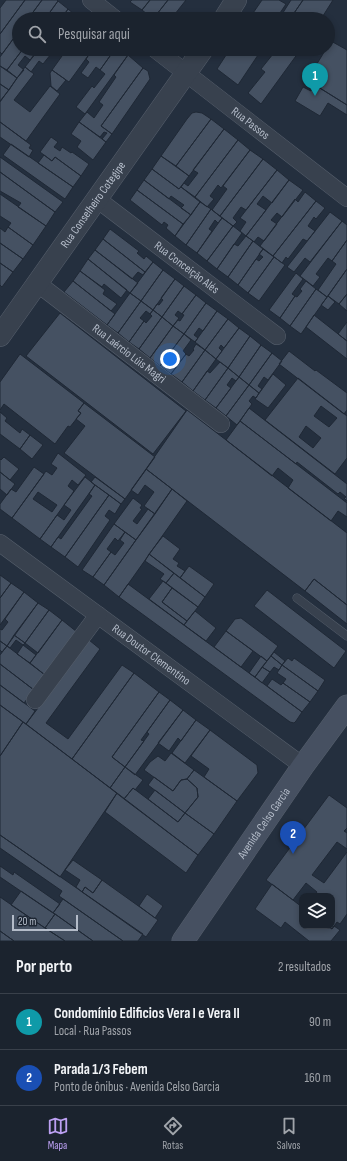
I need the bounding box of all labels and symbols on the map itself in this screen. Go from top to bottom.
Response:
pin: 1 [302,63,328,96]
street label: Rua Passos [228,104,272,143]
street label: Rua Conselheiro Cotegipe [58,158,129,251]
street label: Rua Conceição Alés [151,238,222,297]
street label: Rua Laércio Lúis Magri [89,321,168,387]
your location [160,349,180,369]
street label: Rua Doutor Clementino [109,621,193,689]
street label: Avenida Celso Garcia [234,785,294,863]
pin: 2 [280,821,306,854]
scale bar [12,913,78,932]

